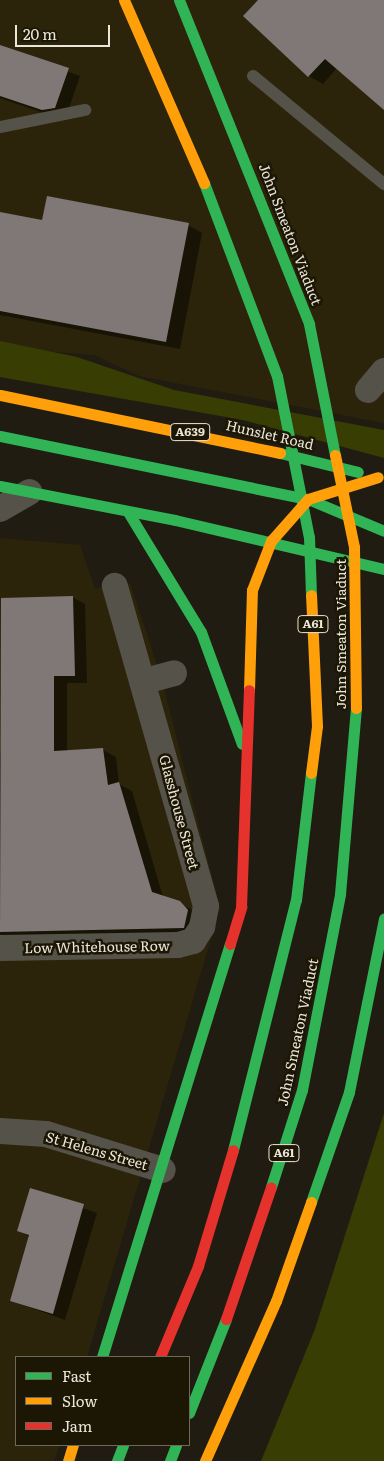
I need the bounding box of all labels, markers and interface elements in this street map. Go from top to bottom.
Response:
scale bar [18,15,112,47]
text: 20 m [23,22,57,45]
street label: John Smeaton Viaduct [256,161,326,307]
street label: Hunslet Road [224,416,316,452]
road number: A639 [170,422,210,442]
street label: John Smeaton Viaduct [332,559,348,709]
road number: A61 [297,614,329,634]
street label: Glasshouse Street [157,753,203,871]
street label: Low Whitehouse Row [24,936,170,956]
street label: John Smeaton Viaduct [273,957,321,1107]
street label: St Helens Street [44,1127,150,1173]
road number: A61 [268,1144,300,1162]
legend [15,1356,190,1446]
text: Fast [62,1364,91,1387]
text: Slow [62,1389,97,1412]
text: Jam [62,1414,92,1437]

